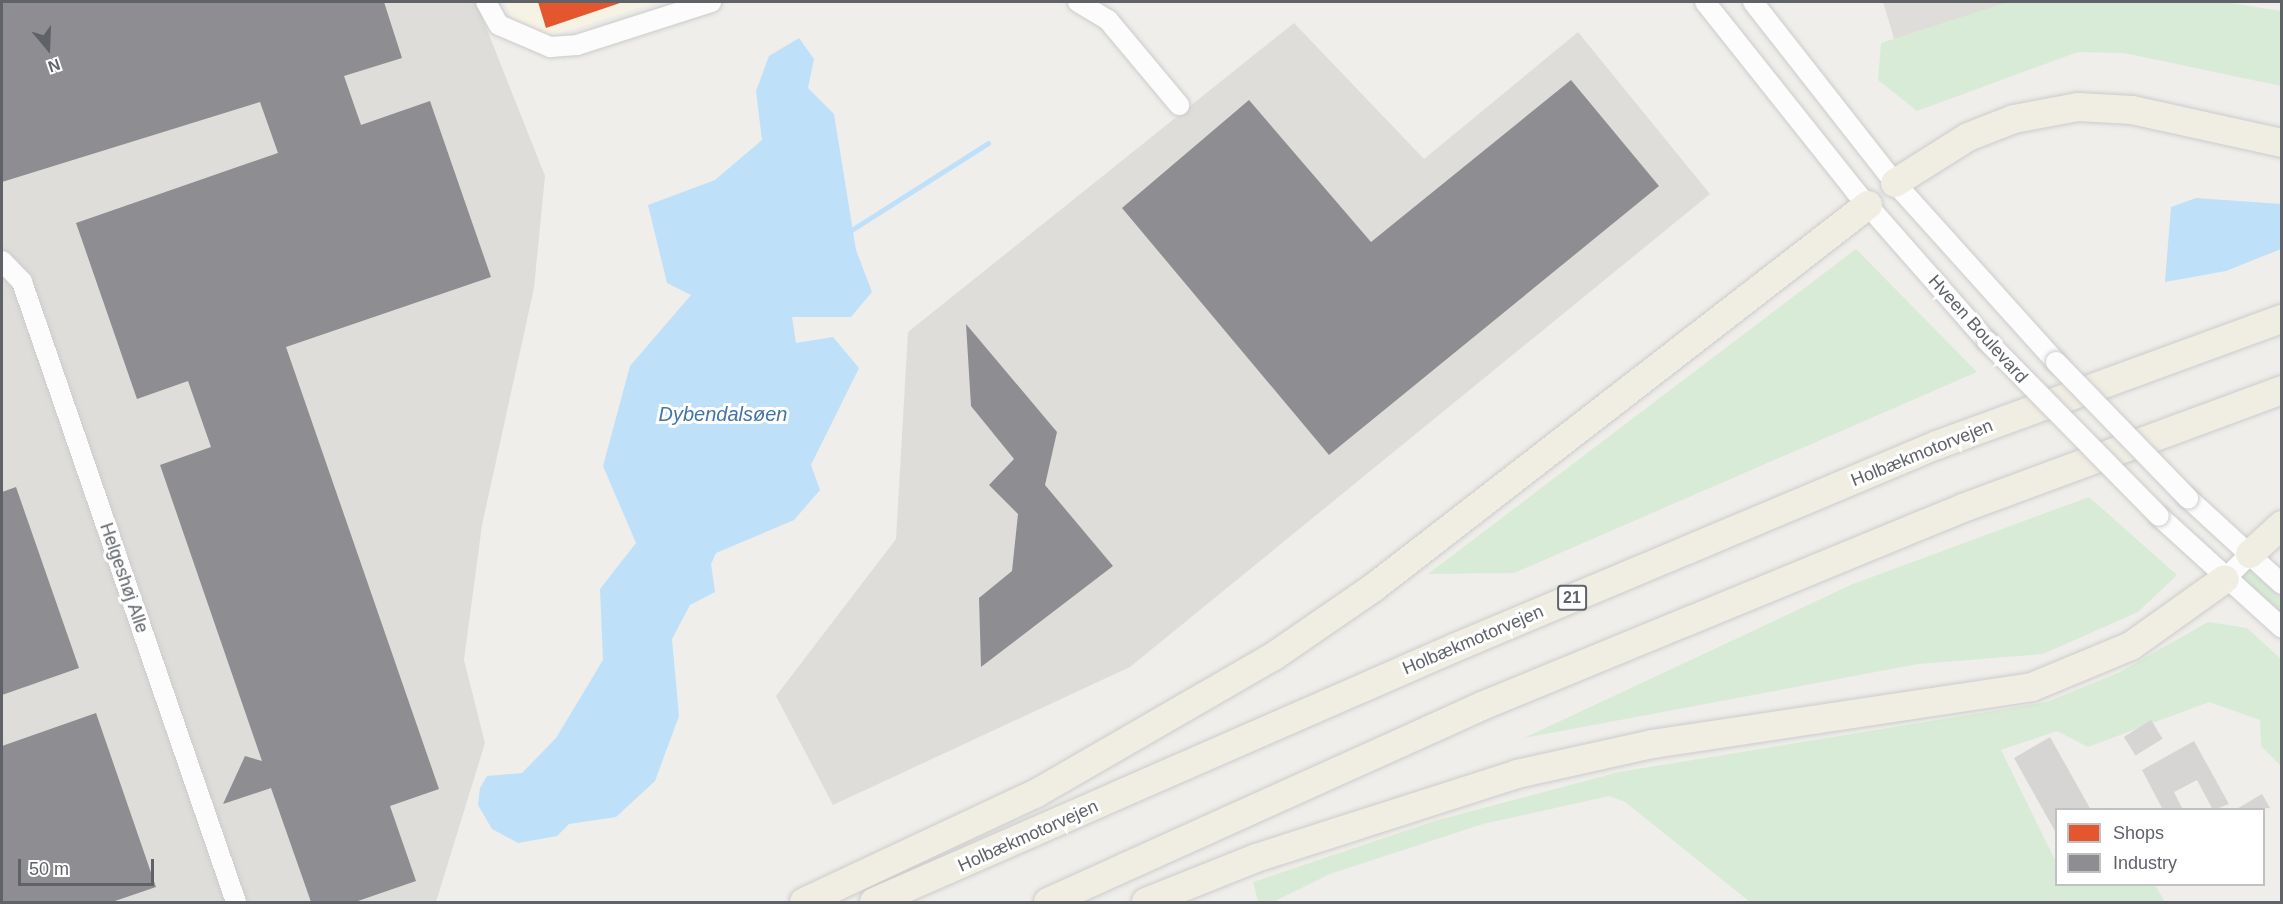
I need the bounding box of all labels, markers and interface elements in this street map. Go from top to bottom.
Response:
north arrow [18,18,78,78]
text: N [46,56,62,75]
street label: Hveen Boulevard [1924,270,2032,388]
water label: Dybendalsøen [659,402,787,426]
street label: Holbækmotorvejen [1848,415,1996,491]
street label: Helgeshøj Alle [95,520,153,636]
road number: 21 [1557,585,1587,611]
street label: Holbækmotorvejen [1399,601,1547,679]
street label: Holbækmotorvejen [955,795,1101,877]
legend [2055,808,2265,886]
text: Shops [2113,823,2164,843]
scale bar [21,847,158,885]
text: Industry [2113,853,2177,873]
text: 50 m [29,859,69,879]

